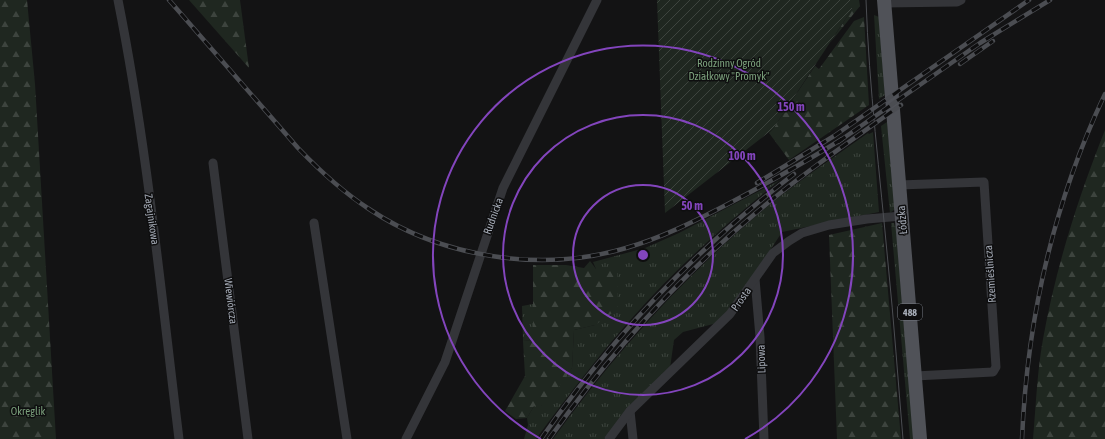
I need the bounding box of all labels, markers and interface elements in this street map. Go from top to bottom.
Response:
park label: Rodzinny Ogród Działkowy "Promyk" [688,57,770,82]
text: 150 m [777,100,805,114]
text: 100 m [728,149,756,163]
street label: Zagajnikowa [142,193,162,245]
street label: Rudnicka [481,196,505,236]
text: 50 m [681,199,703,213]
street label: Łódzka [895,205,909,235]
street label: Rzemieślnicza [982,245,998,303]
centre of rings [636,248,650,262]
street label: Wiewiórcza [222,277,240,325]
street label: Prosta [729,285,753,313]
road number: 488 [898,304,922,320]
street label: Lipowa [755,344,767,374]
park label: Okręglik [11,405,45,417]

